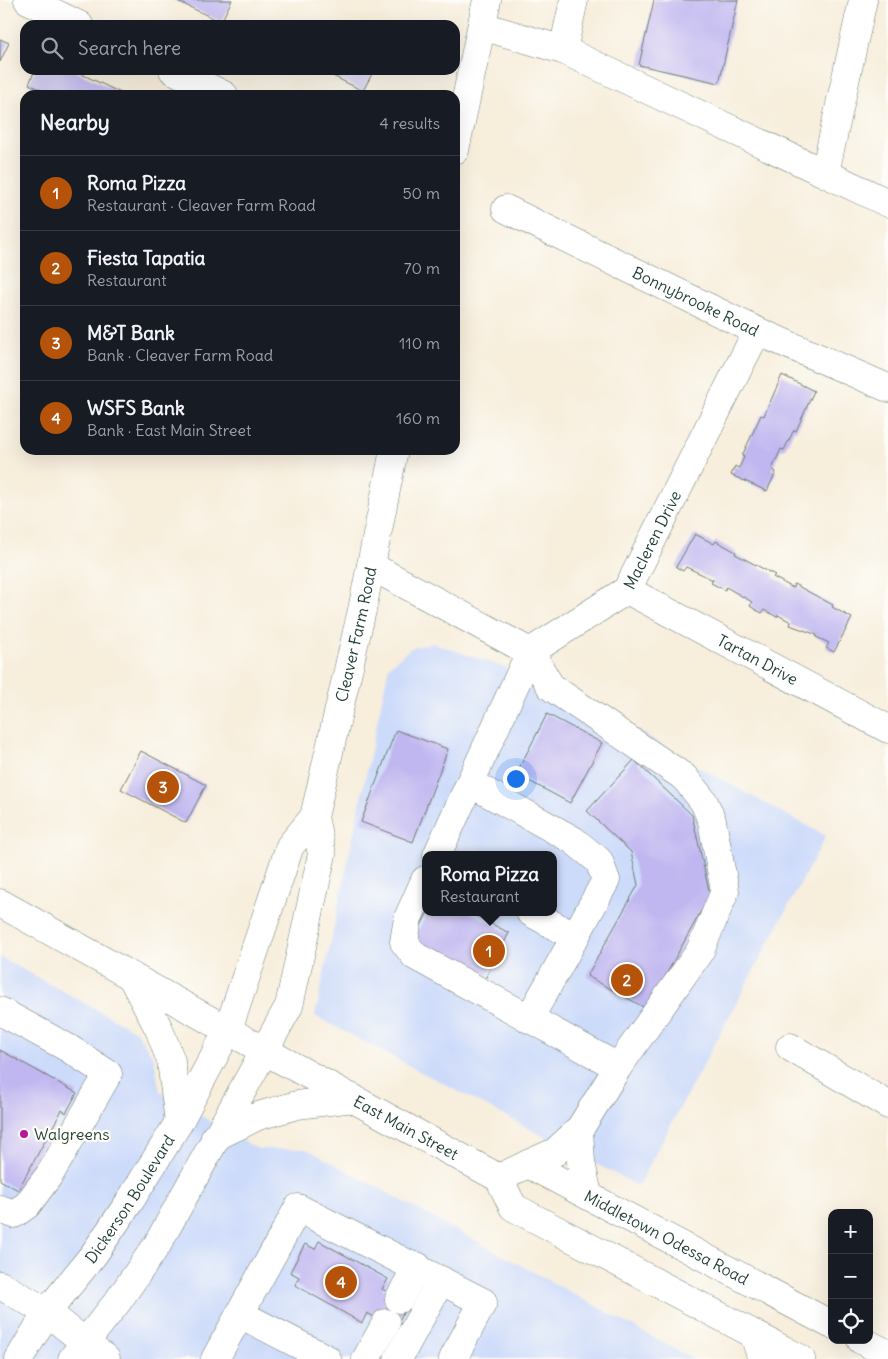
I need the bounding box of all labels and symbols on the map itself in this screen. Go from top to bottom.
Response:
street label: Bonnybrooke Road [629,262,762,340]
street label: Macleren Drive [619,487,685,593]
street label: Cleaver Farm Road [331,565,380,704]
street label: Tartan Drive [714,630,801,689]
your location [503,766,529,792]
pin: 3 [147,768,179,806]
pin: 1 [473,932,505,970]
pin: 2 [611,961,643,999]
street label: East Main Street [350,1091,462,1164]
place label: Walgreens [34,1124,110,1144]
marker: Walgreens [18,1128,30,1140]
street label: Dickerson Boulevard [81,1131,179,1267]
street label: Middletown Odessa Road [581,1186,752,1289]
pin: 4 [325,1263,357,1301]

